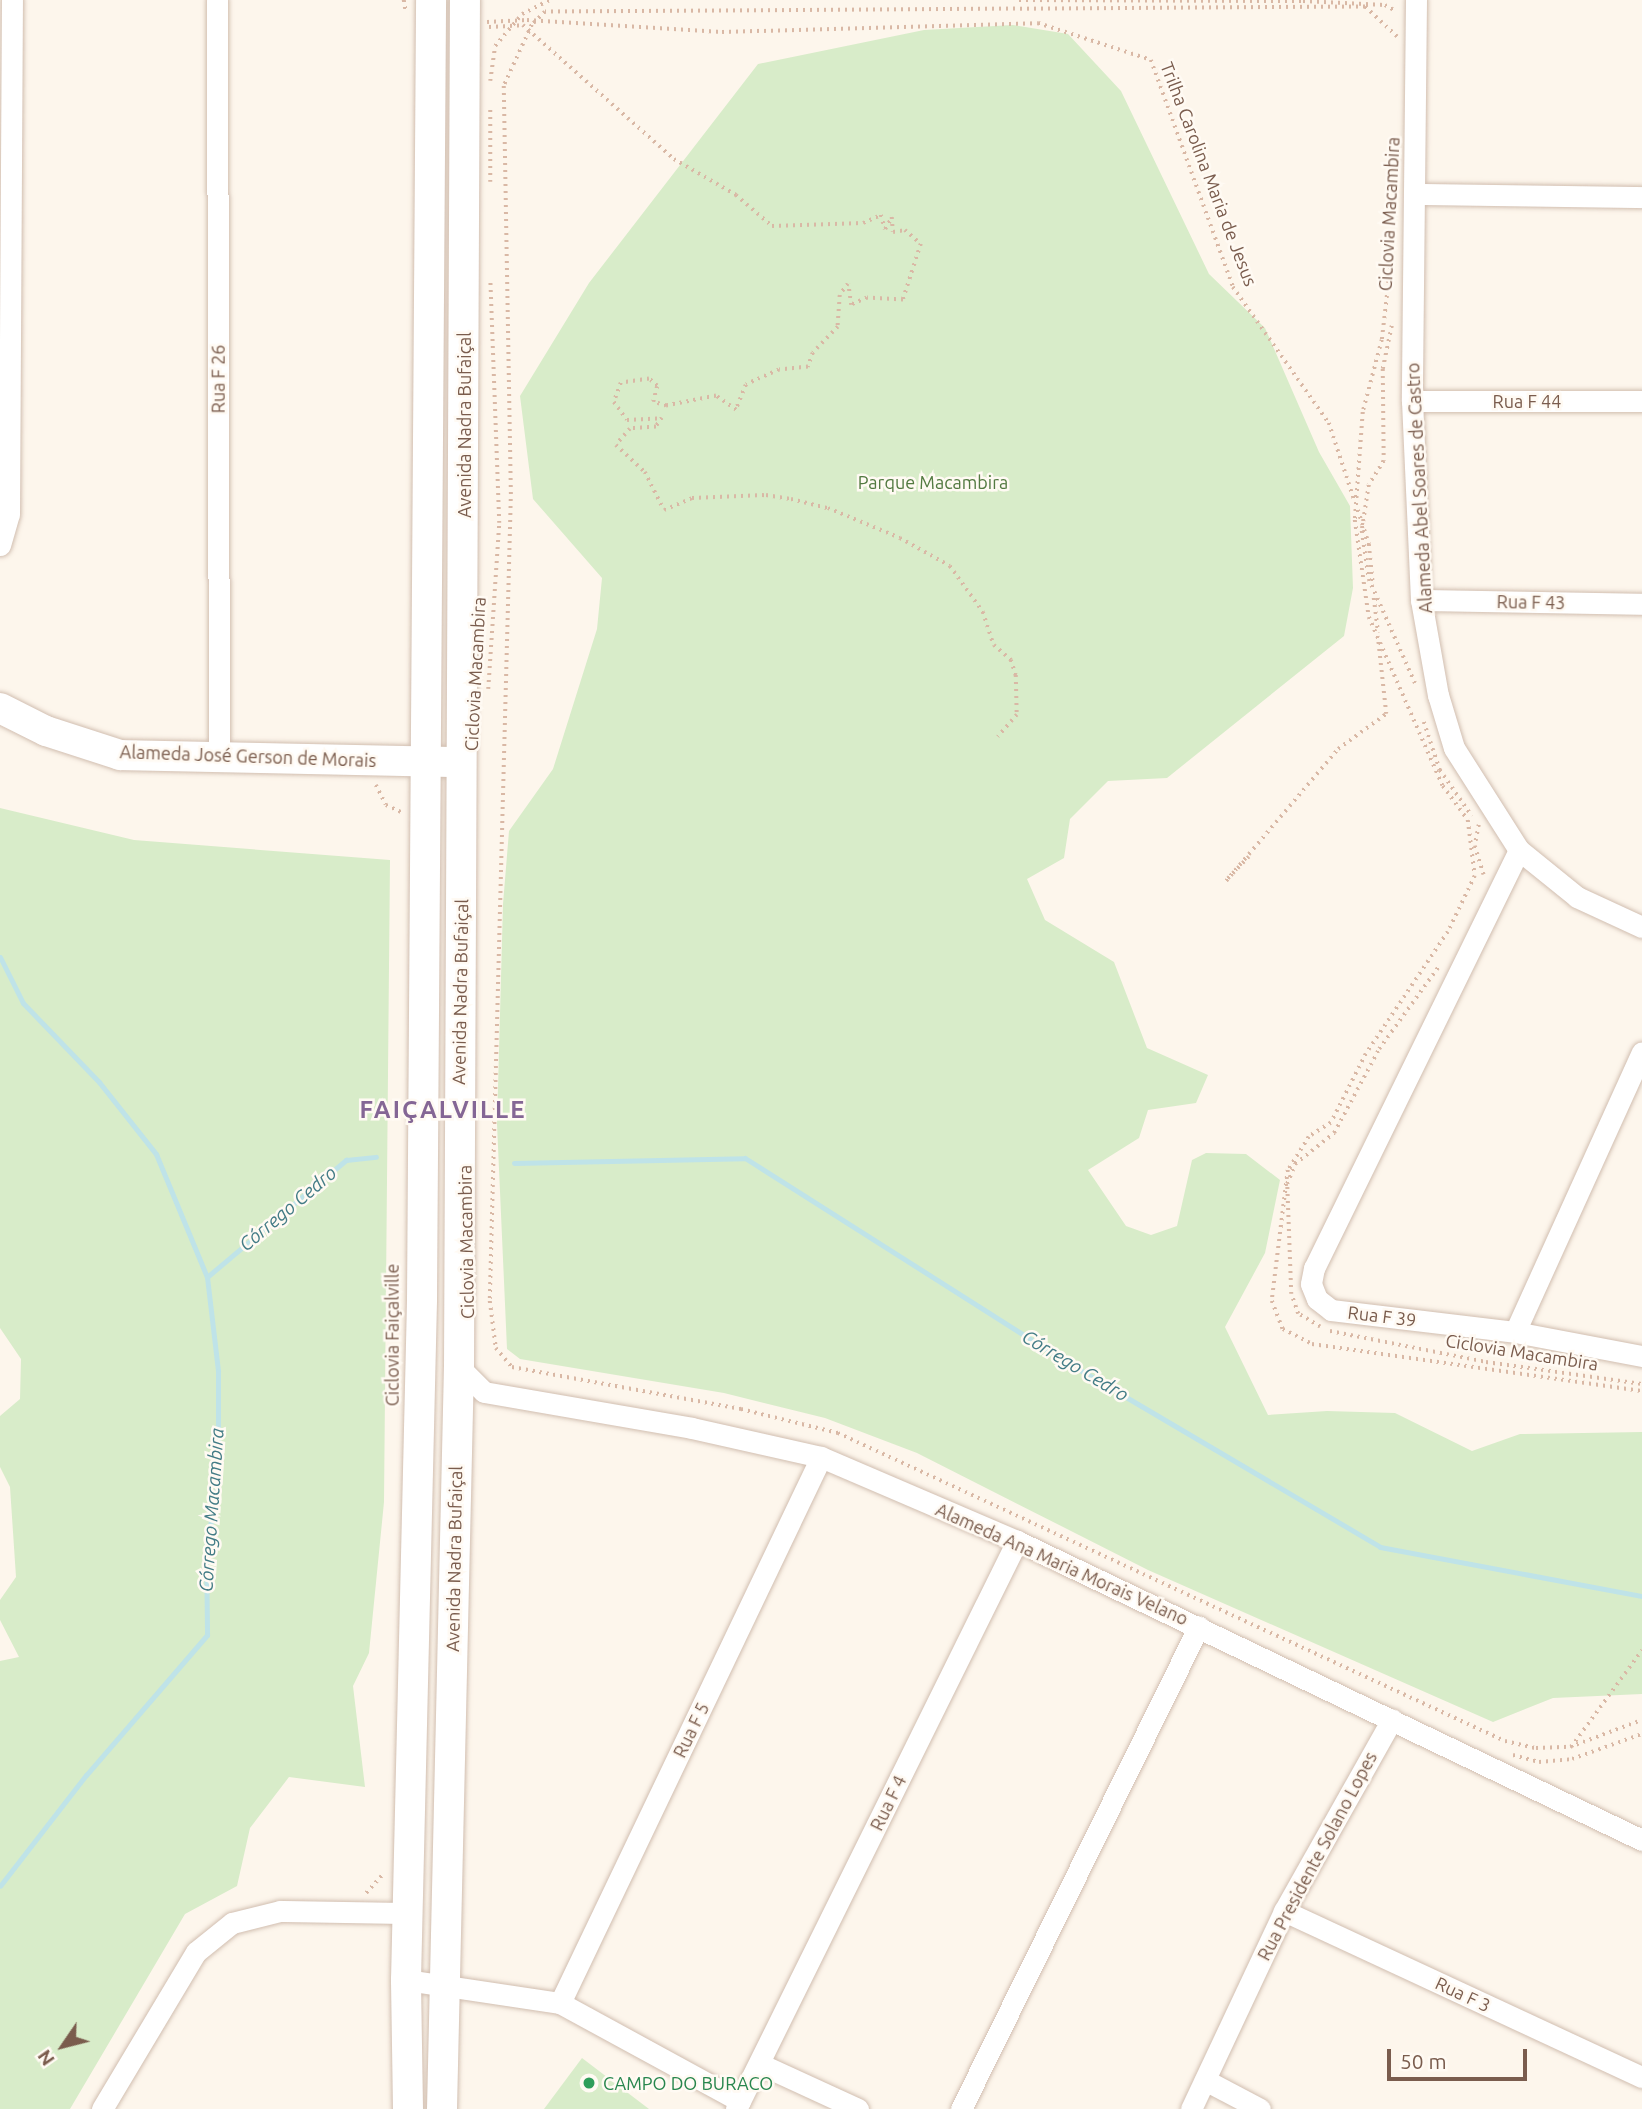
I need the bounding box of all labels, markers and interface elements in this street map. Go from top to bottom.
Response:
street label: Trilha Carolina Maria de Jesus [1156,59,1262,289]
street label: Ciclovia Macambira [1374,136,1404,292]
street label: Avenida Nadra Bufaiçal [453,332,475,518]
street label: Rua F 26 [207,345,229,413]
street label: Alameda Abel Soares de Castro [1402,362,1436,614]
street label: Rua F 44 [1493,390,1561,412]
park label: Parque Macambira [858,471,1008,493]
street label: Rua F 43 [1496,591,1566,613]
street label: Ciclovia Macambira [460,596,490,752]
street label: Alameda José Gerson de Morais [119,741,377,771]
street label: Avenida Nadra Bufaiçal [448,899,472,1085]
district label: FAIÇALVILLE [361,1096,525,1124]
water label: Córrego Cedro [235,1162,341,1256]
street label: Ciclovia Macambira [454,1165,478,1319]
street label: Ciclovia Faiçalville [381,1264,403,1406]
street label: Rua F 39 [1347,1301,1417,1331]
water label: Córrego Cedro [1018,1325,1132,1407]
street label: Ciclovia Macambira [1444,1329,1600,1375]
water label: Córrego Macambira [195,1427,229,1593]
street label: Avenida Nadra Bufaiçal [442,1466,466,1652]
street label: Alameda Ana Maria Morais Velano [932,1498,1192,1630]
street label: Rua F 5 [668,1699,714,1761]
street label: Rua Presidente Solano Lopes [1253,1748,1381,1964]
street label: Rua F 4 [865,1772,911,1834]
street label: Rua F 3 [1432,1972,1494,2016]
north arrow [28,2011,98,2081]
scale bar [1390,2036,1530,2080]
text: N [33,2046,59,2070]
text: 50 m [1400,2049,1447,2073]
place label: CAMPO DO BURACO [603,2072,773,2094]
marker: CAMPO DO BURACO [581,2075,597,2091]

